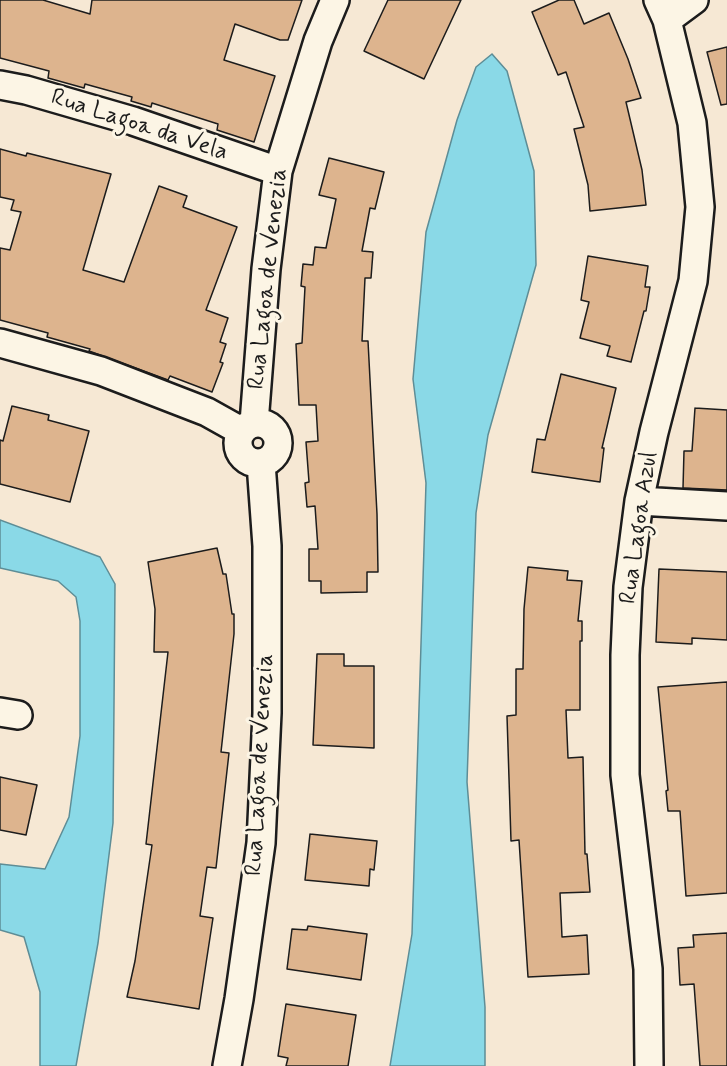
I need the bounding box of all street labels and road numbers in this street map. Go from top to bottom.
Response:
street label: Rua Lagoa da Vela [47,84,231,168]
street label: Rua Lagoa de Venezia [243,167,295,391]
street label: Rua Lagoa Azul [615,450,665,606]
street label: Rua Lagoa de Venezia [241,653,281,877]

